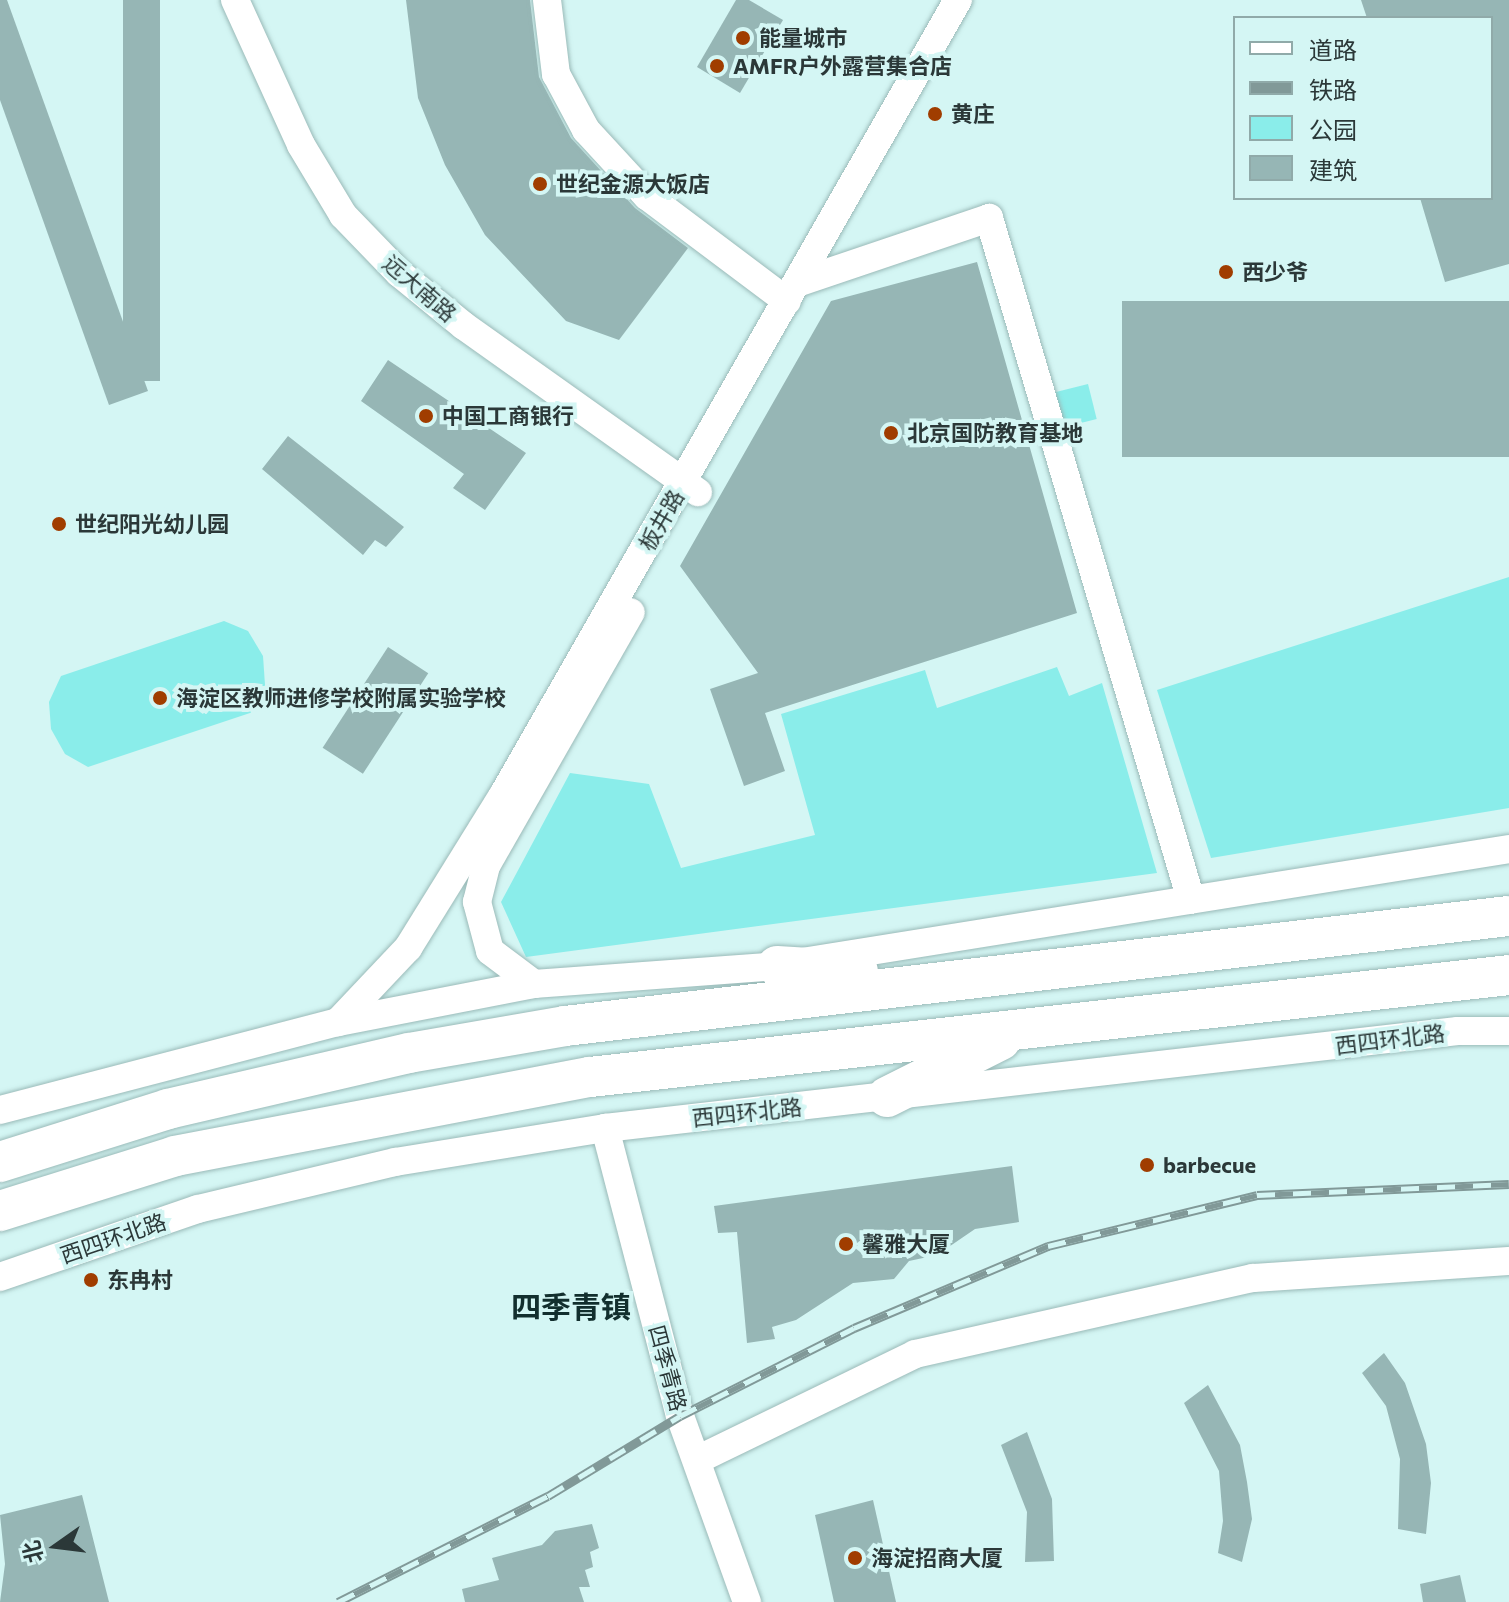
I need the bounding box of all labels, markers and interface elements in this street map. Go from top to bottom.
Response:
legend [1233,16,1493,200]
place label: 能量城市 [759,25,847,51]
marker: 能量城市 [734,29,752,47]
text: 道路 [1309,35,1357,64]
place label: AMFR户外露营集合店 [733,53,952,79]
marker: AMFR户外露营集合店 [708,57,726,75]
text: 铁路 [1309,75,1357,104]
place label: 黄庄 [951,101,995,127]
marker: 黄庄 [926,105,944,123]
text: 公园 [1309,115,1357,144]
text: 建筑 [1309,155,1357,184]
place label: 世纪金源大饭店 [556,171,710,197]
marker: 世纪金源大饭店 [531,175,549,193]
street label: 远大南路 [378,249,462,327]
place label: 西少爷 [1242,259,1308,285]
marker: 西少爷 [1217,263,1235,281]
place label: 中国工商银行 [442,403,574,429]
marker: 中国工商银行 [417,407,435,425]
place label: 北京国防教育基地 [907,420,1083,446]
marker: 北京国防教育基地 [882,424,900,442]
street label: 板井路 [633,485,689,555]
place label: 世纪阳光幼儿园 [75,511,229,537]
marker: 世纪阳光幼儿园 [50,515,68,533]
place label: 海淀区教师进修学校附属实验学校 [176,685,506,711]
marker: 海淀区教师进修学校附属实验学校 [151,689,169,707]
street label: 西四环北路 [1334,1019,1446,1059]
street label: 西四环北路 [691,1093,803,1131]
place label: barbecue [1163,1152,1256,1178]
marker: barbecue [1138,1156,1156,1174]
street label: 西四环北路 [57,1208,169,1268]
place label: 馨雅大厦 [862,1231,950,1257]
marker: 馨雅大厦 [837,1235,855,1253]
place label: 东冉村 [107,1267,173,1293]
marker: 东冉村 [82,1271,100,1289]
district label: 四季青镇 [511,1288,631,1324]
street label: 四季青路 [644,1322,692,1414]
north arrow [16,1506,96,1586]
text: 北 [16,1538,48,1566]
place label: 海淀招商大厦 [871,1545,1003,1571]
marker: 海淀招商大厦 [846,1549,864,1567]

